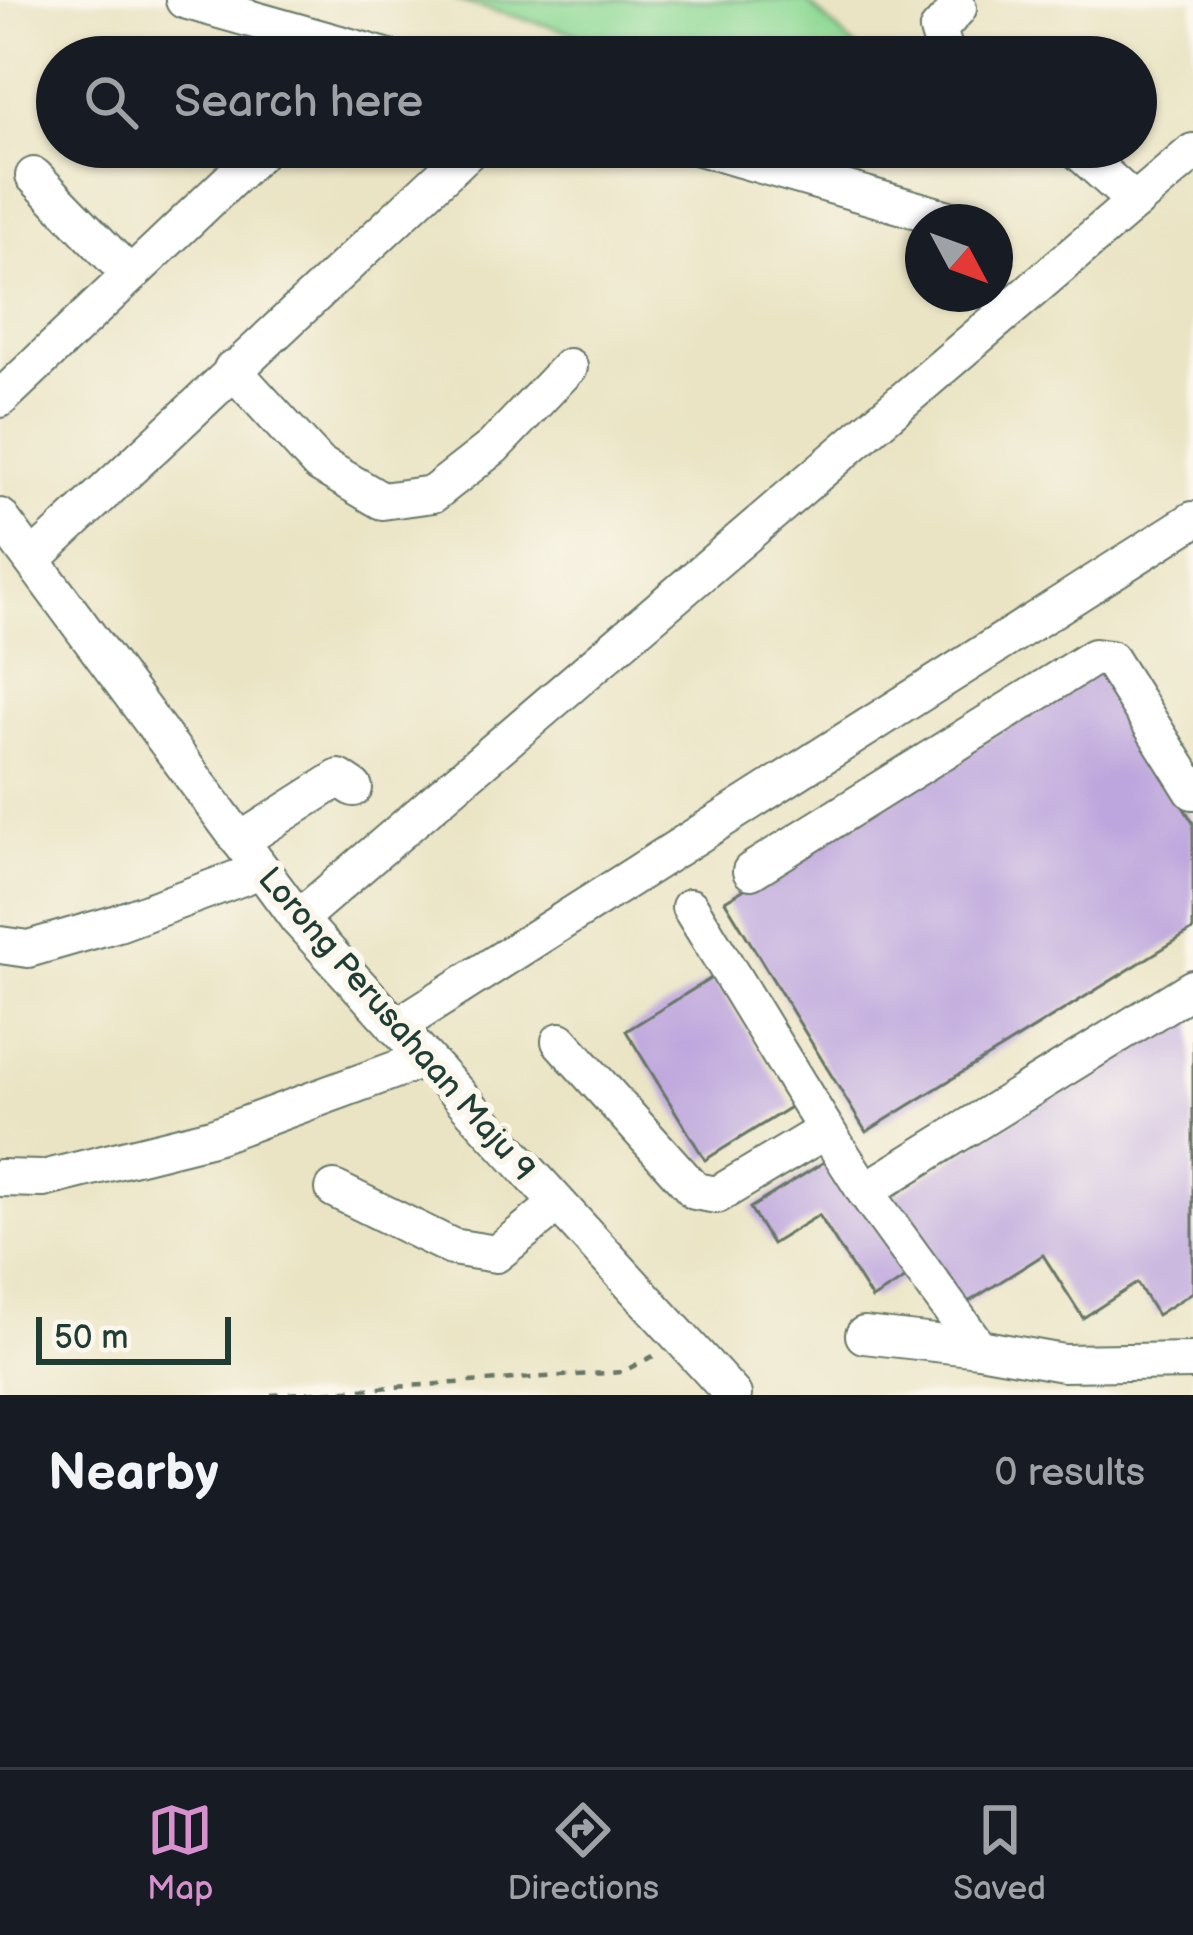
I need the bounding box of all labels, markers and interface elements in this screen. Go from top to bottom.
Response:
search box [36,36,1157,168]
icon: search [78,69,144,135]
text: Search here [174,75,423,130]
north arrow [905,204,1013,312]
street label: Lorong Perusahaan Maju 9 [249,859,543,1189]
scale bar [36,1311,231,1364]
text: 50 m [54,1318,129,1358]
text: Nearby [48,1443,219,1504]
text: 0 results [994,1450,1145,1497]
tab: Map [147,1797,213,1909]
tab: Directions [508,1797,659,1909]
tab: Saved [953,1797,1046,1909]

